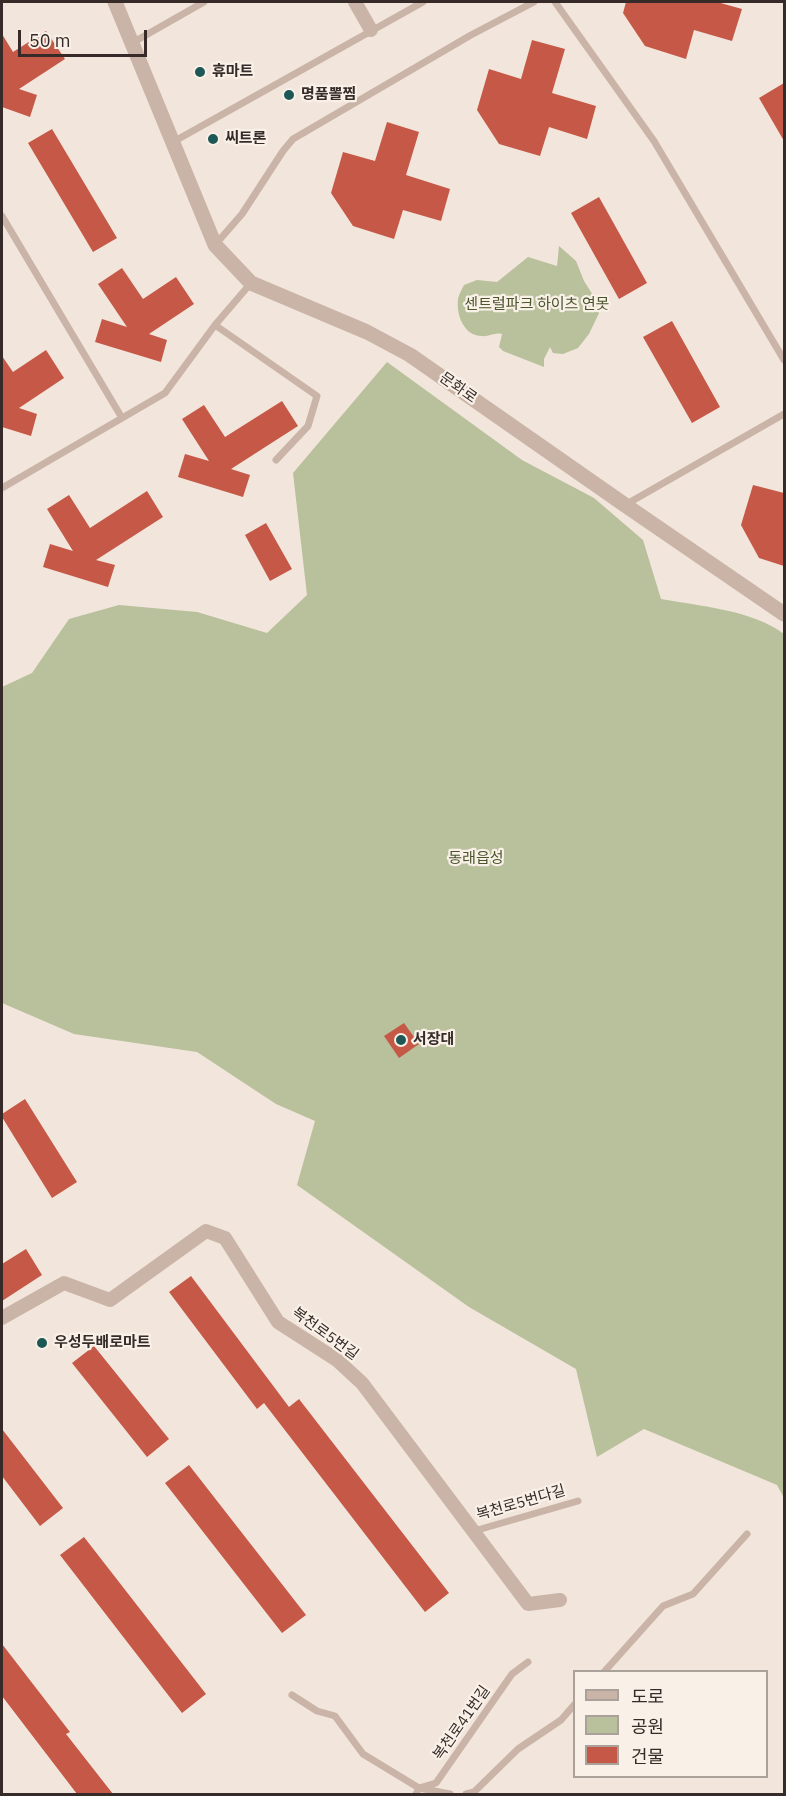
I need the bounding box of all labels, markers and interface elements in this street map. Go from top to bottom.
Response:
scale bar [21,18,150,56]
text: 50 m [29,29,71,52]
place label: 휴마트 [212,63,253,81]
marker: 휴마트 [193,65,207,79]
place label: 명품뽈찜 [301,86,356,104]
marker: 명품뽈찜 [282,88,296,102]
place label: 씨트론 [225,130,266,148]
marker: 씨트론 [206,132,220,146]
park label: 센트럴파크 하이츠 연못 [464,296,610,314]
street label: 문화로 [436,369,480,407]
park label: 동래읍성 [448,850,504,868]
place label: 서장대 [413,1031,454,1049]
marker: 서장대 [394,1033,408,1047]
street label: 복천로5번길 [288,1304,362,1364]
place label: 우성두배로마트 [54,1334,151,1352]
marker: 우성두배로마트 [35,1336,49,1350]
street label: 복천로5번다길 [474,1482,568,1524]
legend [573,1670,768,1778]
street label: 복천로41번길 [430,1682,494,1764]
text: 도로 [631,1685,664,1708]
text: 공원 [631,1715,664,1738]
text: 건물 [631,1745,664,1768]

